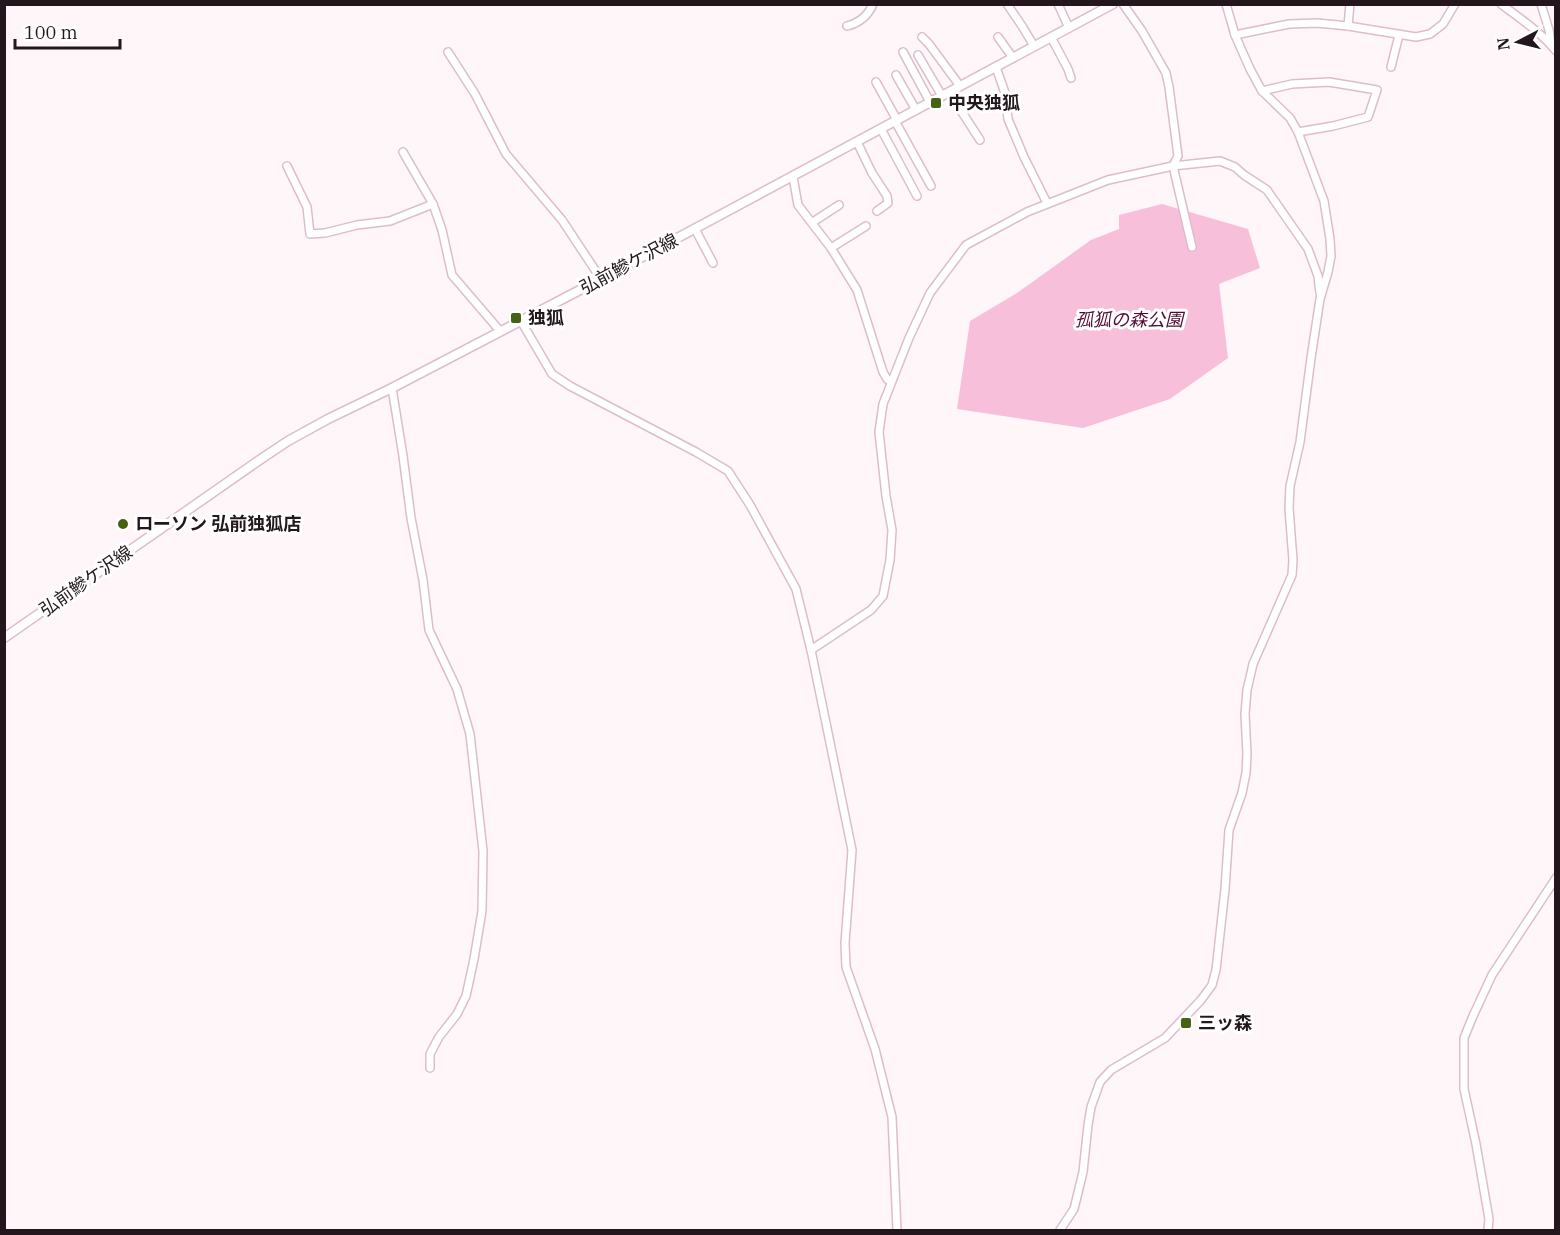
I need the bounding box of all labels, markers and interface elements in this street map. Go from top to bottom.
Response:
scale bar [15,12,120,50]
north arrow [1488,12,1548,72]
text: 100 m [24,21,78,44]
text: N [1492,36,1514,51]
place label: 中央独狐 [948,91,1020,114]
marker: 中央独狐 [929,96,943,110]
street label: 弘前鰺ケ沢線 [576,228,682,299]
place label: 独狐 [528,306,564,329]
park label: 孤狐の森公園 [1075,308,1186,331]
marker: 独狐 [509,311,523,325]
place label: ローソン 弘前独狐店 [135,512,301,535]
marker: ローソン 弘前独狐店 [116,517,130,531]
street label: 弘前鰺ケ沢線 [35,540,137,621]
place label: 三ッ森 [1198,1011,1252,1034]
marker: 三ッ森 [1179,1016,1193,1030]

